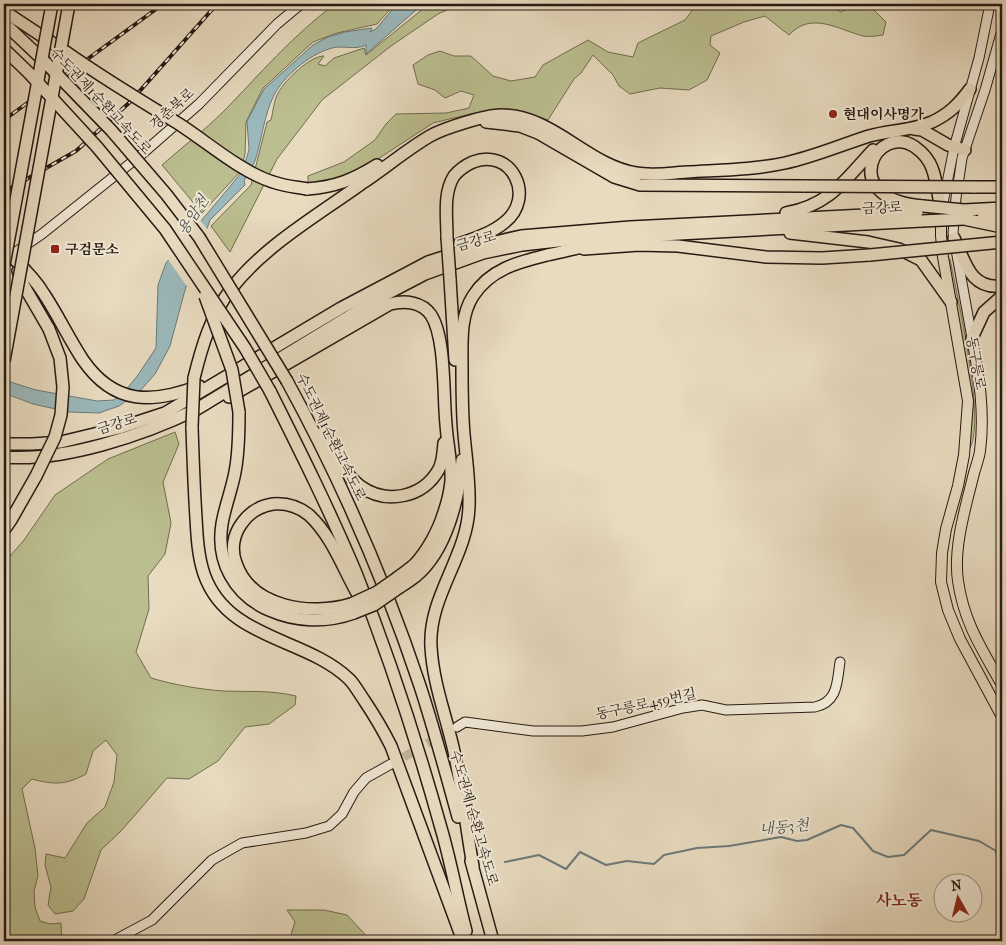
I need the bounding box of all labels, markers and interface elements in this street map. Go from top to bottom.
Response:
street label: 수도권제1순환고속도로 [47,44,155,158]
street label: 경춘북로 [146,84,198,133]
place label: 현대이사명가 [843,106,925,123]
marker: 현대이사명가 [827,108,839,120]
water label: 용암천 [174,191,213,238]
street label: 금강로 [861,198,903,218]
street label: 금강로 [454,227,498,255]
place label: 구검문소 [65,241,120,258]
marker: 구검문소 [49,243,61,255]
street label: 동구릉로 [963,335,989,392]
street label: 수도권제1순환고속도로 [293,370,370,504]
street label: 금강로 [95,410,139,438]
street label: 동구릉로459번길 [594,685,698,723]
street label: 수도권제1순환고속도로 [447,748,502,888]
water label: 내동3천 [758,816,811,838]
north arrow [934,872,984,922]
text: N [950,876,963,895]
district label: 사노동 [876,891,923,910]

